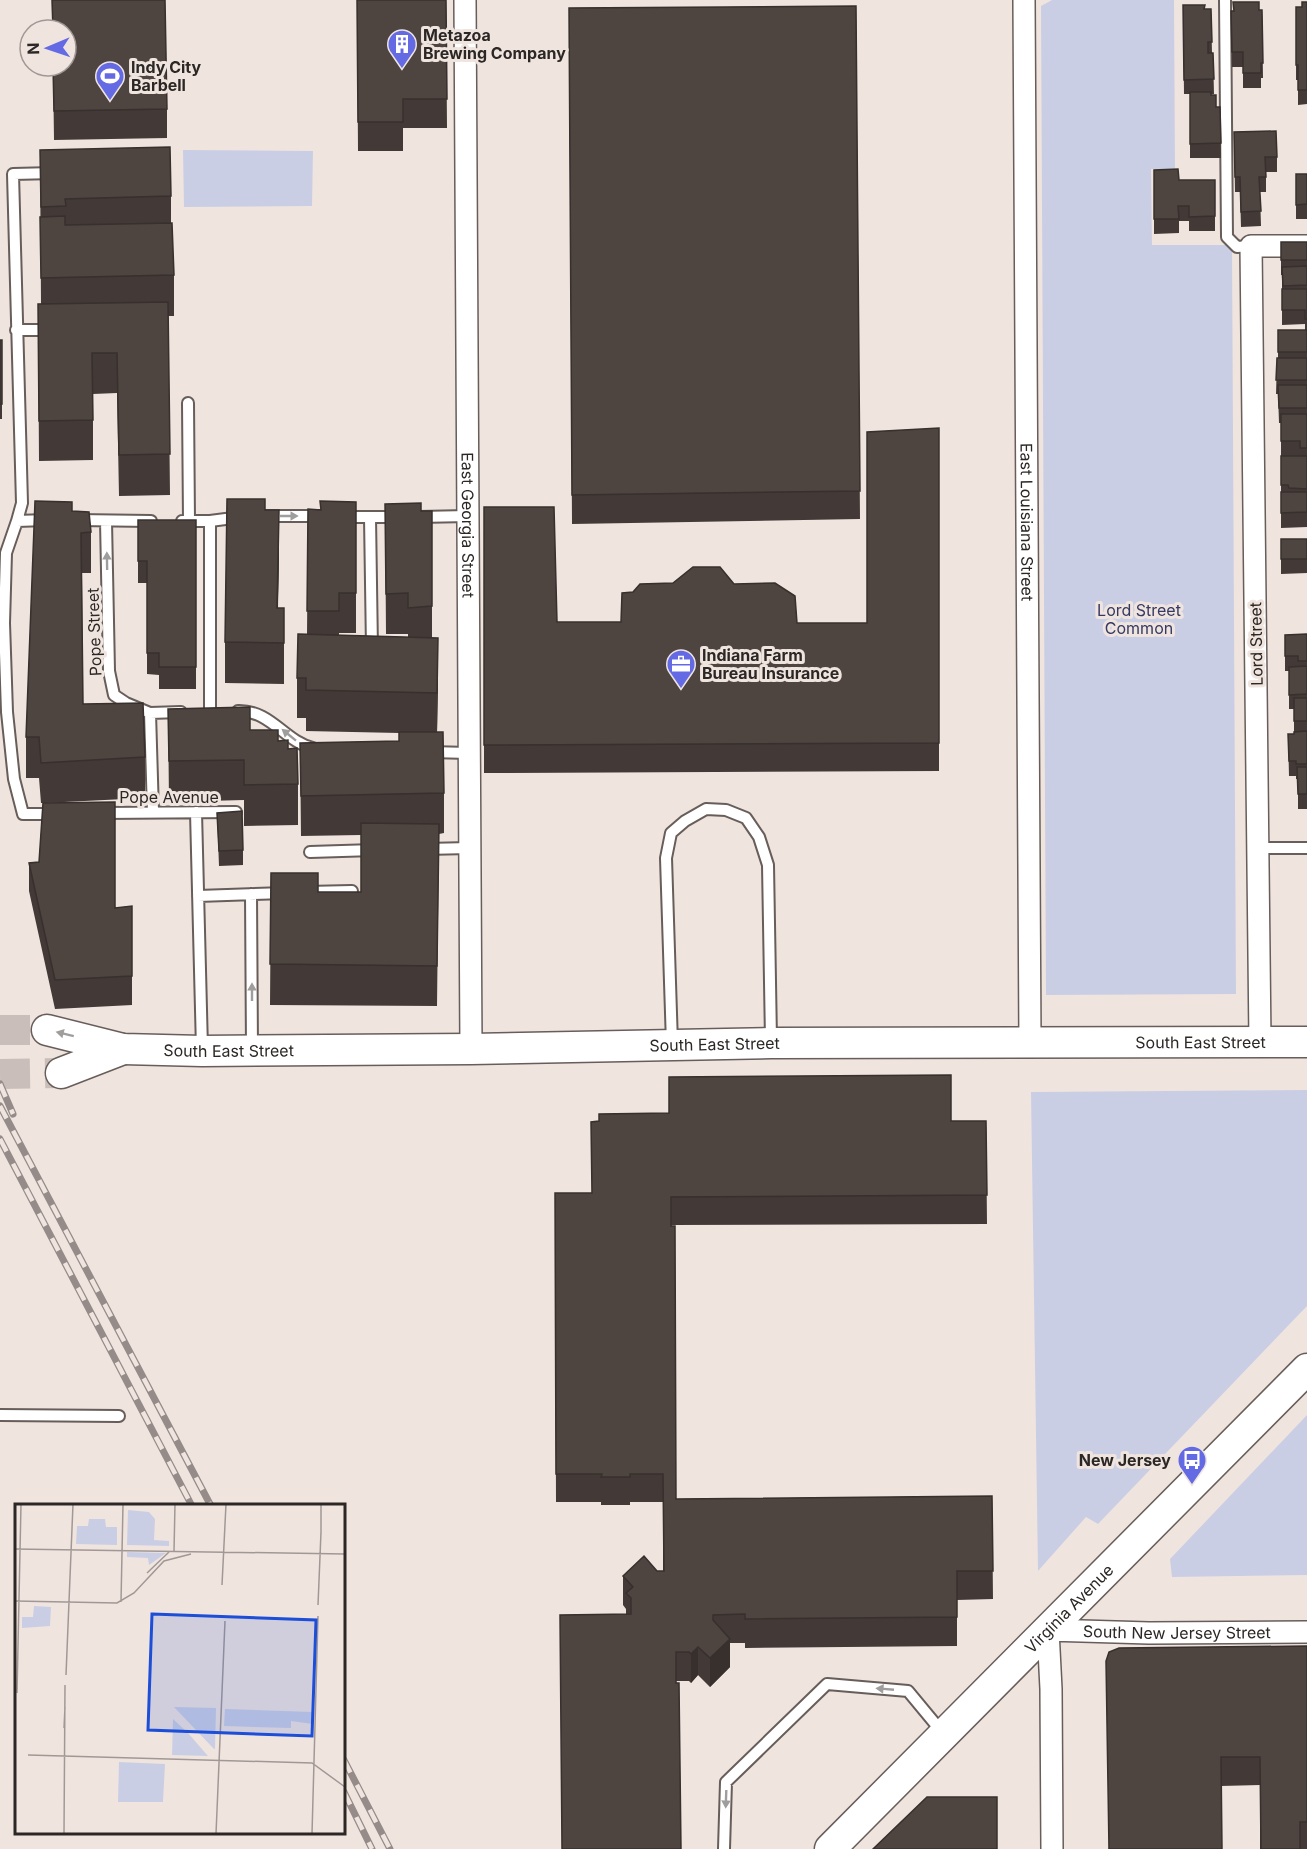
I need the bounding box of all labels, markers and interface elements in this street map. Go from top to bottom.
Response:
north arrow [18,18,78,78]
place label: Metazoa Brewing Company [423,25,566,63]
building icon: Metazoa Brewing Company [386,28,418,70]
text: N [23,42,43,55]
place label: Indy City Barbell [131,57,202,95]
sports icon: Indy City Barbell [94,60,126,102]
street label: East Louisiana Street [1017,443,1037,601]
street label: East Georgia Street [458,452,478,598]
one-way arrow [280,511,299,521]
one-way arrow [102,552,112,571]
street label: Pope Street [82,587,106,677]
park label: Lord Street Common [1097,600,1181,638]
street label: Lord Street [1245,602,1267,686]
place label: Indiana Farm Bureau Insurance [702,645,839,683]
office icon: Indiana Farm Bureau Insurance [665,648,697,690]
one-way arrow [282,729,297,742]
street label: Pope Avenue [119,787,219,807]
one-way arrow [247,982,257,1001]
one-way arrow [56,1029,74,1039]
street label: South East Street [1135,1032,1266,1052]
street label: South East Street [649,1033,780,1055]
street label: South East Street [163,1040,294,1061]
bus stop icon: New Jersey [1176,1444,1208,1486]
place label: New Jersey [1079,1450,1171,1470]
inset map [15,1504,345,1834]
street label: Virginia Avenue [1020,1560,1117,1657]
street label: South New Jersey Street [1083,1621,1271,1643]
one-way arrow [876,1684,895,1694]
one-way arrow [721,1790,730,1809]

